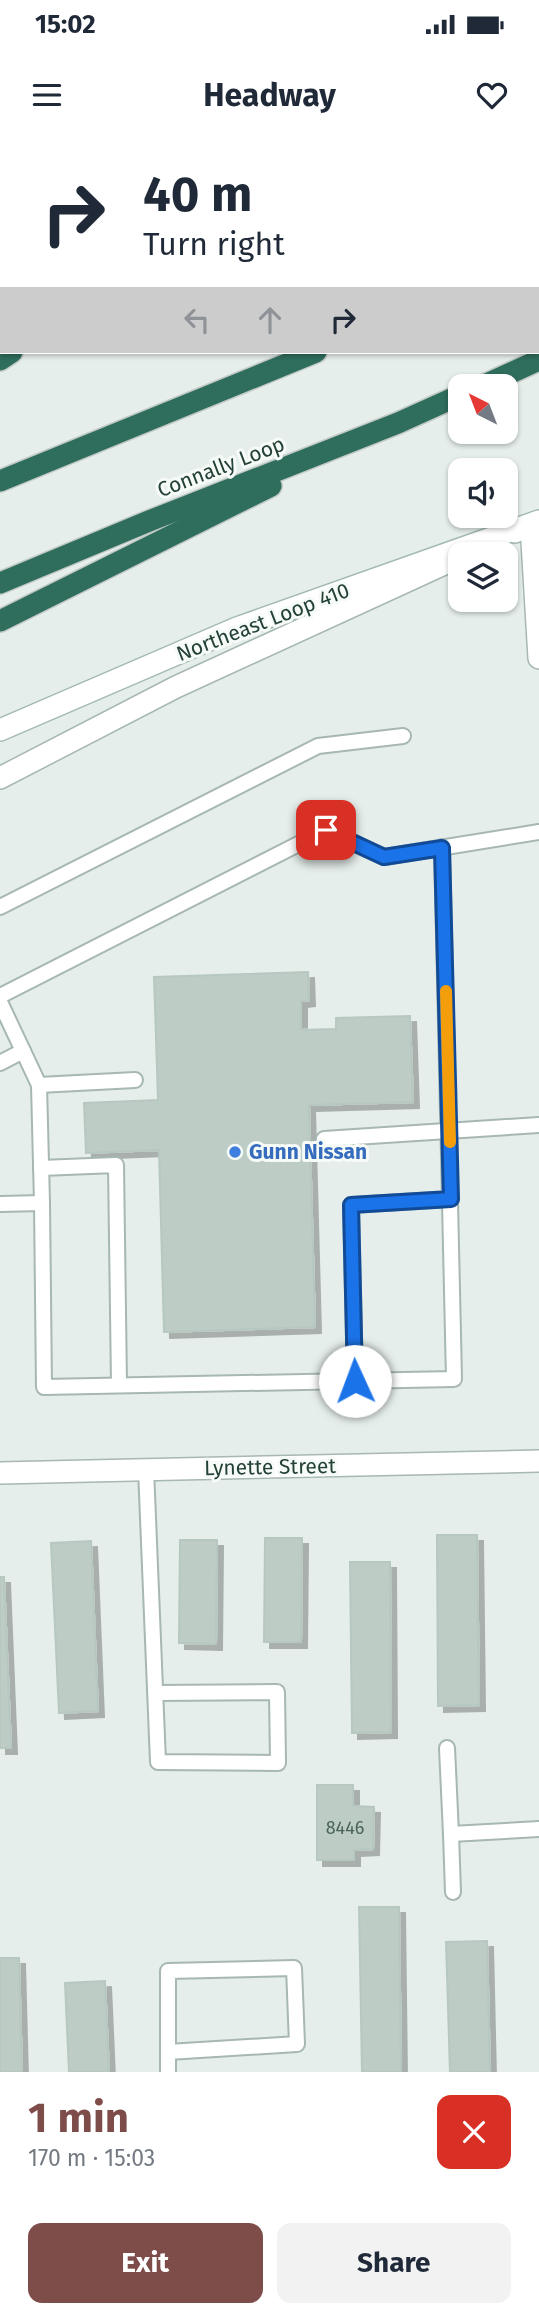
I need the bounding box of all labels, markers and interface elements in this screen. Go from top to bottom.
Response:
text: 15:02 [35,9,96,40]
icon: menu [28,76,66,114]
text: Headway [203,76,336,114]
icon: heart [473,76,511,114]
text: 40 m [143,165,252,224]
icon: right [28,168,119,259]
text: Turn right [143,225,285,263]
icon: left [178,301,216,339]
icon: ahead [251,301,289,339]
icon: right [324,301,362,339]
north arrow [448,374,518,444]
map controls [448,374,518,612]
street label: Connally Loop [154,431,288,503]
button: sound [448,458,518,528]
button: layers [448,542,518,612]
street label: Northeast Loop 410 [173,577,353,667]
pin [296,800,356,860]
icon: arrive [307,811,345,849]
place label: Gunn Nissan [249,1139,367,1165]
marker: Gunn Nissan [227,1144,243,1160]
position arrow [318,1344,392,1418]
street label: Lynette Street [204,1453,337,1481]
house number: 8446 [326,1817,364,1839]
text: 1 min [28,2093,129,2143]
button: close [437,2095,511,2169]
text: 170 m · 15:03 [28,2144,155,2172]
button: Exit [28,2223,263,2303]
button: Share [277,2223,511,2303]

